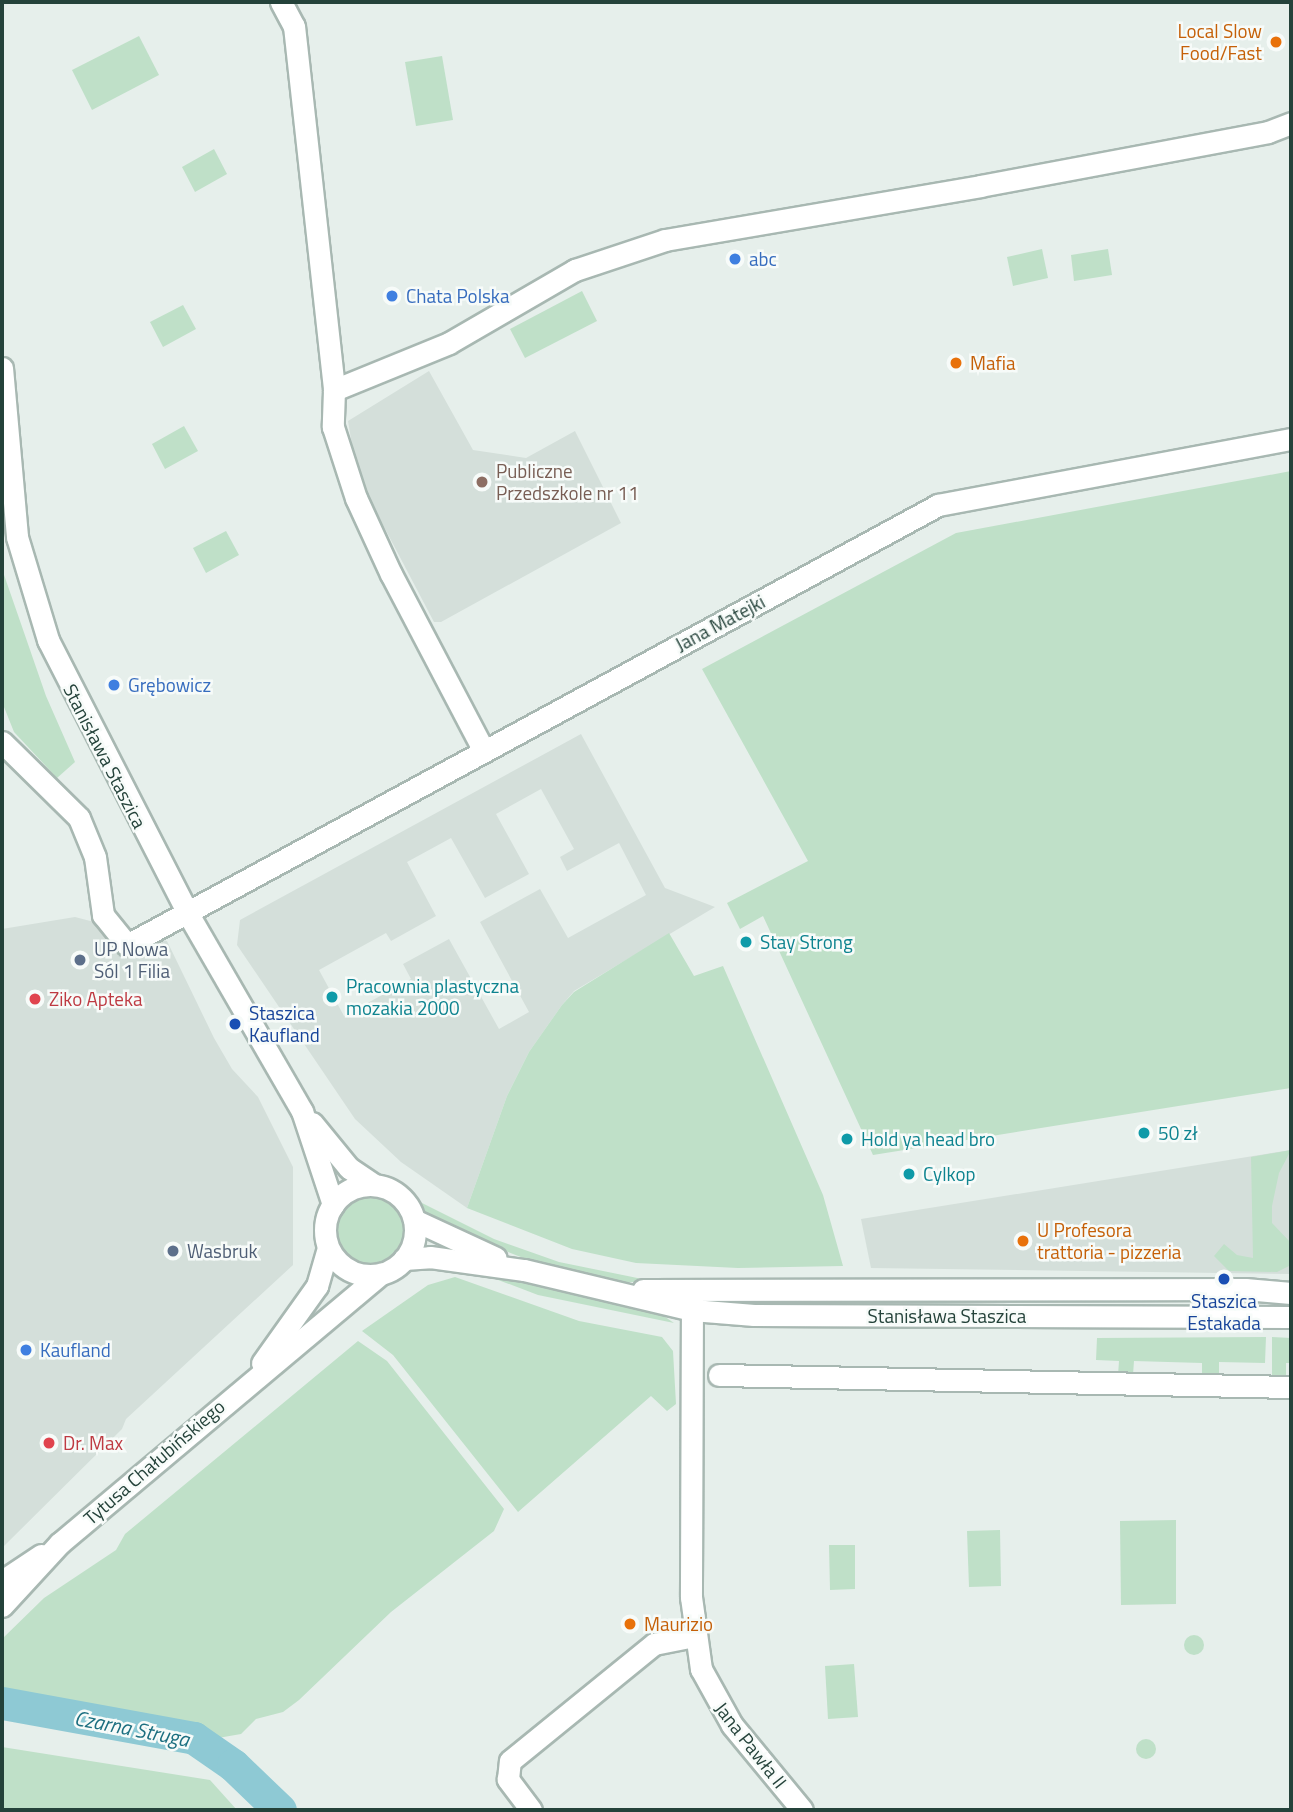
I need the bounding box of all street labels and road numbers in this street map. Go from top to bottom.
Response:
street label: Jana Matejki [671,590,769,656]
street label: Stanisława Staszica [59,680,151,832]
street label: Stanisława Staszica [868,1305,1026,1327]
street label: Tytusa Chałubińskiego [79,1395,229,1529]
street label: Jana Pawła II [710,1697,792,1793]

